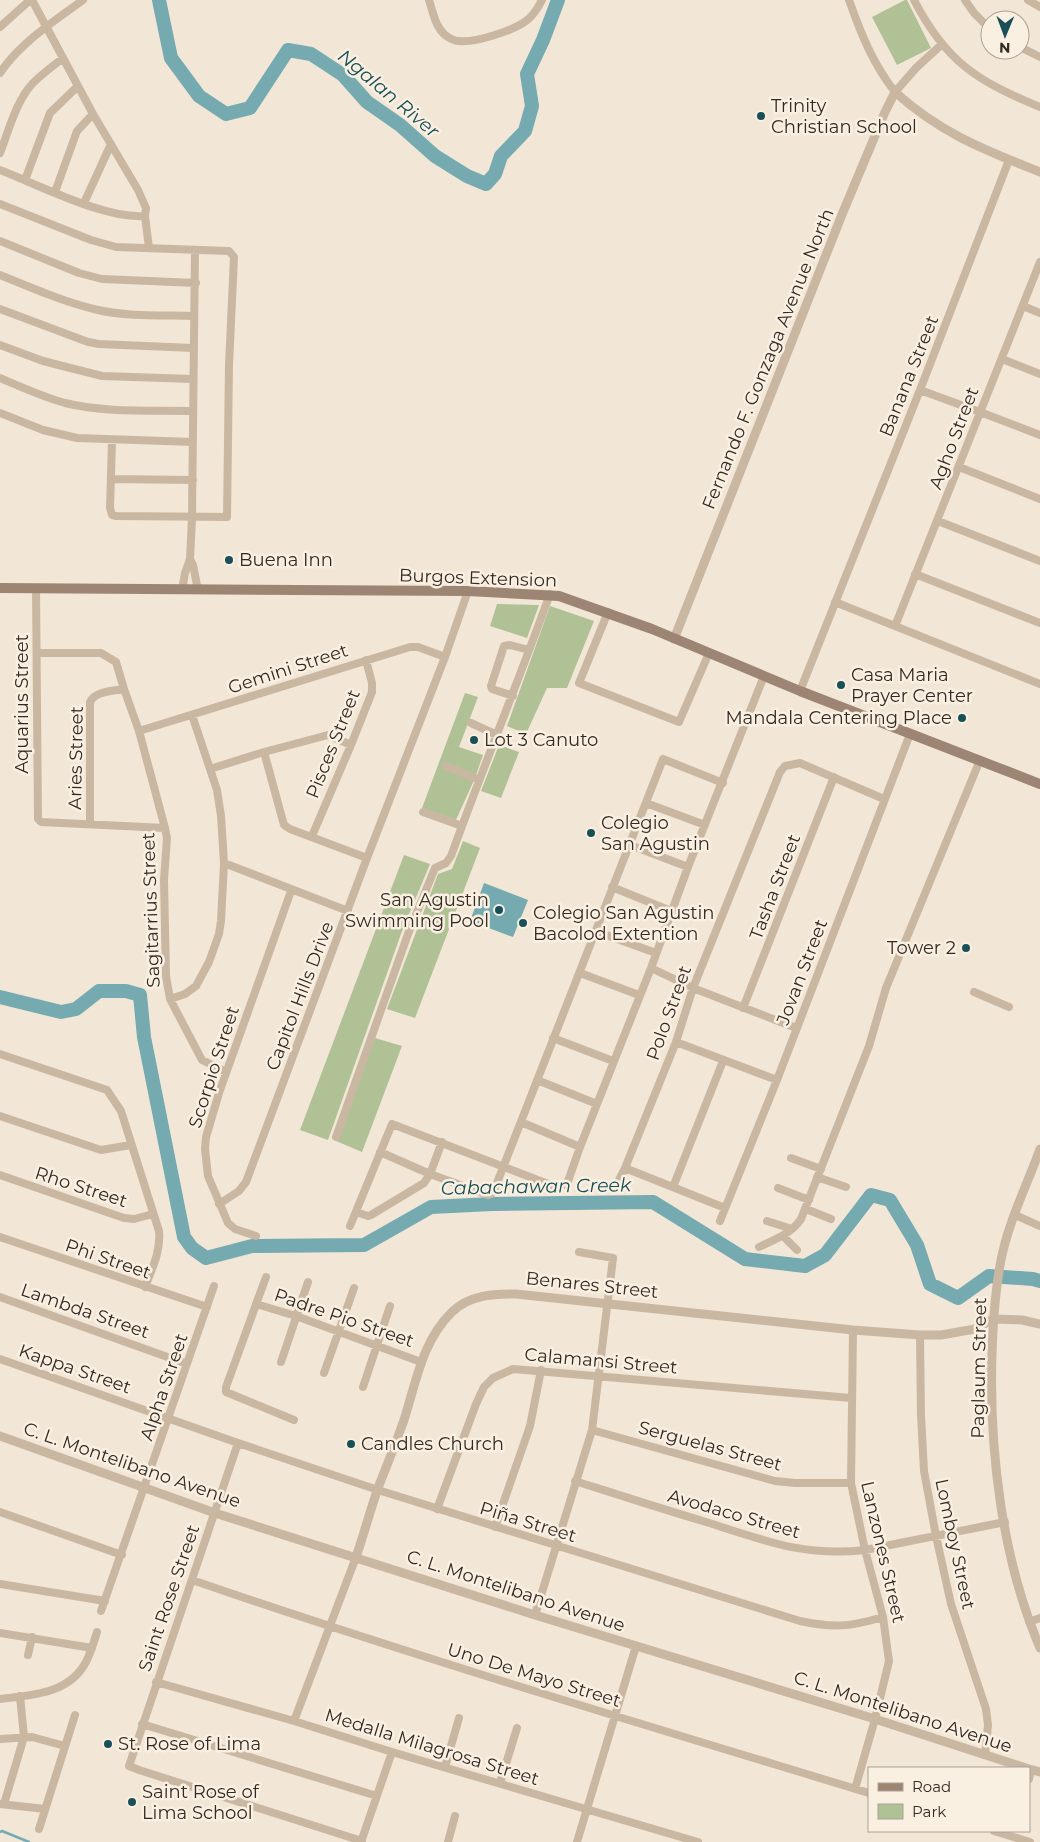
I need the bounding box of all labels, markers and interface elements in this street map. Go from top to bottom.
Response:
north arrow [980,10,1030,60]
text: N [999,39,1011,57]
water label: Ngalan River [333,44,444,143]
place label: Trinity Christian School [771,95,917,138]
marker: Trinity Christian School [755,110,767,122]
street label: Fernando F. Gonzaga Avenue North [697,205,839,513]
street label: Banana Street [875,312,943,440]
street label: Agho Street [924,384,984,492]
place label: Buena Inn [239,549,333,571]
marker: Buena Inn [223,554,235,566]
street label: Burgos Extension [399,564,557,592]
street label: Aquarius Street [11,634,33,774]
street label: Gemini Street [225,639,351,699]
place label: Casa Maria Prayer Center [851,664,973,707]
marker: Casa Maria Prayer Center [835,679,847,691]
street label: Pisces Street [301,686,365,802]
street label: Aries Street [64,706,88,810]
place label: Mandala Centering Place [725,707,952,729]
marker: Mandala Centering Place [956,712,968,724]
place label: Lot 3 Canuto [484,729,598,751]
marker: Lot 3 Canuto [468,734,480,746]
place label: Colegio San Agustin [601,812,710,855]
marker: Colegio San Agustin [585,827,597,839]
street label: Tasha Street [745,831,805,943]
street label: Sagitarrius Street [137,832,165,988]
place label: San Agustin Swimming Pool [345,889,489,932]
place label: Colegio San Agustin Bacolod Extention [533,902,714,945]
marker: San Agustin Swimming Pool [493,904,505,916]
street label: Jovan Street [771,916,832,1029]
marker: Colegio San Agustin Bacolod Extention [517,917,529,929]
street label: Capitol Hills Drive [261,918,339,1074]
place label: Tower 2 [887,937,956,959]
marker: Tower 2 [960,942,972,954]
street label: Polo Street [642,963,696,1063]
street label: Scorpio Street [184,1003,244,1131]
street label: Rho Street [32,1162,130,1212]
water label: Cabachawan Creek [441,1173,632,1200]
street label: Phi Street [62,1234,154,1284]
street label: Benares Street [525,1267,659,1303]
street label: Lambda Street [18,1279,152,1343]
street label: Padre Pio Street [271,1284,417,1352]
street label: Paglaum Street [967,1297,991,1439]
street label: Alpha Street [135,1331,193,1443]
street label: Kappa Street [16,1340,134,1398]
street label: Calamansi Street [524,1343,678,1379]
street label: Serguelas Street [636,1416,784,1476]
street label: C. L. Montelibano Avenue [21,1417,244,1513]
place label: Candles Church [361,1433,504,1455]
marker: Candles Church [345,1438,357,1450]
street label: Lomboy Street [930,1477,980,1611]
street label: Lanzones Street [856,1479,910,1625]
street label: Avodaco Street [665,1485,803,1543]
street label: Piña Street [477,1497,579,1547]
street label: Saint Rose Street [134,1522,204,1674]
street label: C. L. Montelibano Avenue [404,1545,628,1637]
street label: Uno De Mayo Street [445,1638,623,1712]
street label: C. L. Montelibano Avenue [791,1666,1015,1758]
street label: Medalla Milagrosa Street [322,1704,542,1790]
place label: St. Rose of Lima [118,1733,261,1755]
marker: St. Rose of Lima [102,1738,114,1750]
legend [868,1767,1030,1832]
text: Road [912,1777,951,1796]
place label: Saint Rose of Lima School [142,1781,260,1824]
marker: Saint Rose of Lima School [126,1796,138,1808]
text: Park [912,1802,946,1821]

